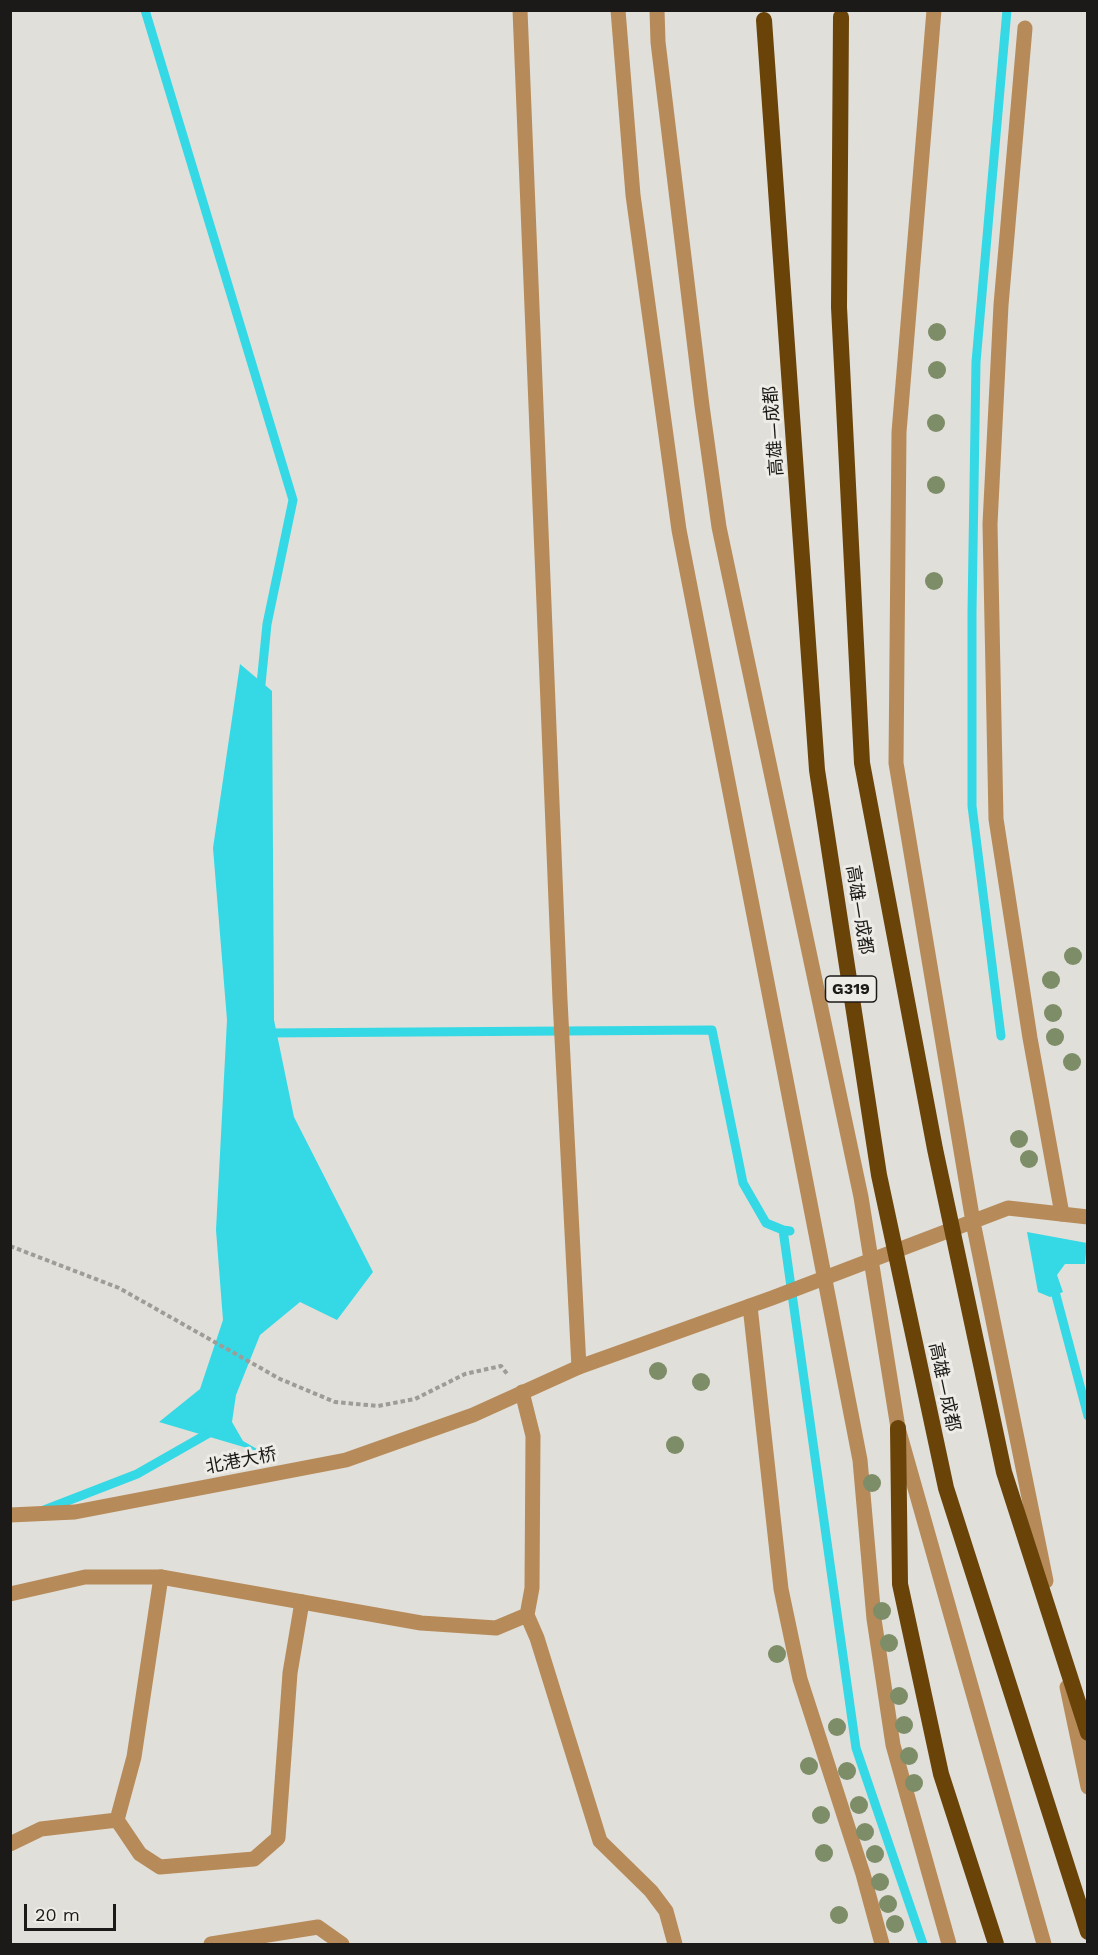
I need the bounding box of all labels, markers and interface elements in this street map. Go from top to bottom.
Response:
street label: 高雄—成都 [760,385,788,477]
street label: 高雄—成都 [841,864,877,956]
road number: G319 [826,976,876,1002]
street label: 高雄—成都 [924,1341,964,1433]
street label: 北港大桥 [204,1444,278,1478]
scale bar [27,1892,118,1930]
text: 20 m [35,1904,80,1925]

